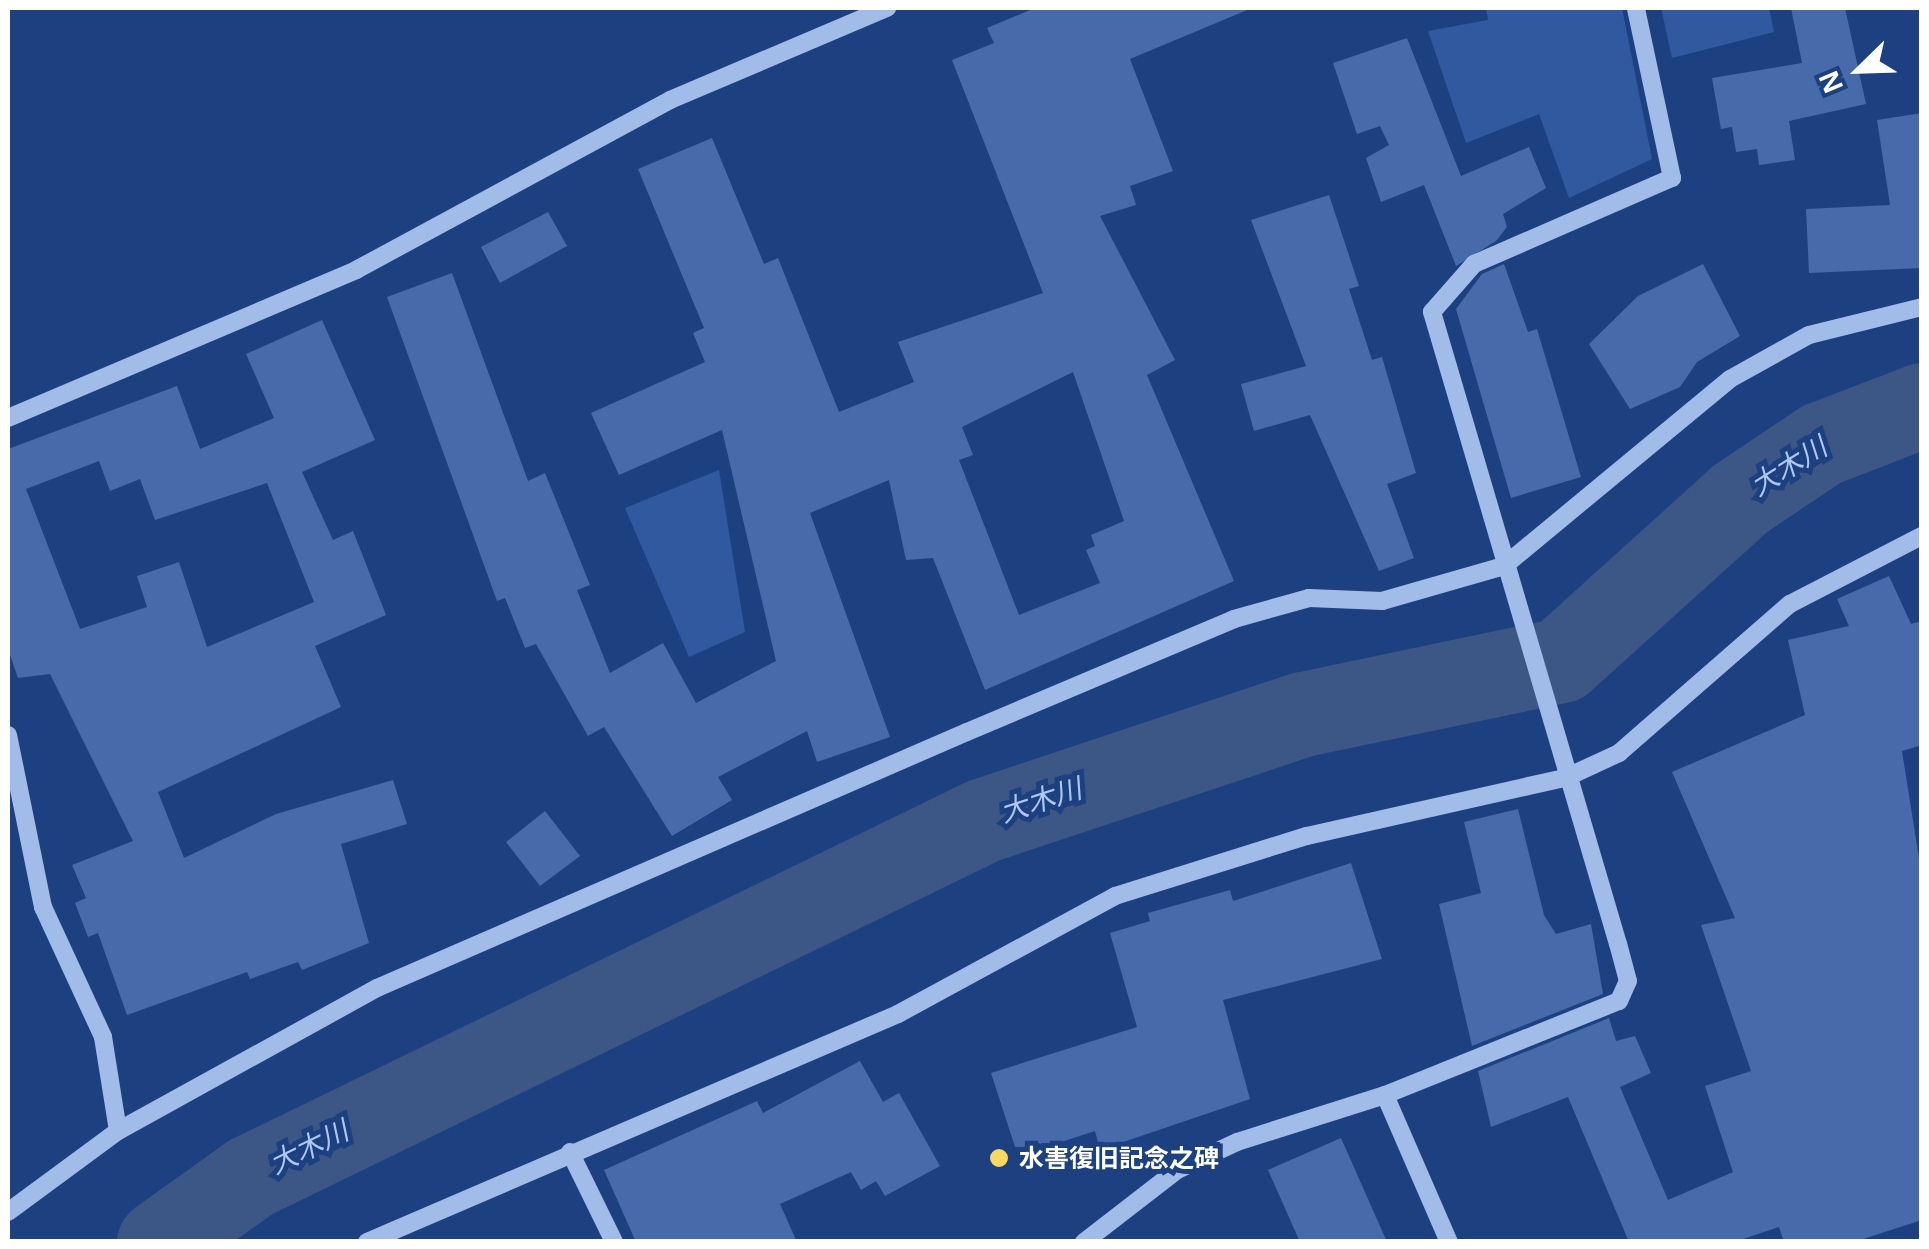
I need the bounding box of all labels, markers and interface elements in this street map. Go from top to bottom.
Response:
north arrow [1809,20,1909,120]
text: N [1813,67,1849,97]
water label: 大木川 [1744,430,1834,504]
water label: 大木川 [996,772,1086,830]
water label: 大木川 [264,1114,354,1182]
place label: 水害復旧記念之碑 [1019,1143,1219,1173]
marker: 水害復旧記念之碑 [988,1147,1010,1169]

